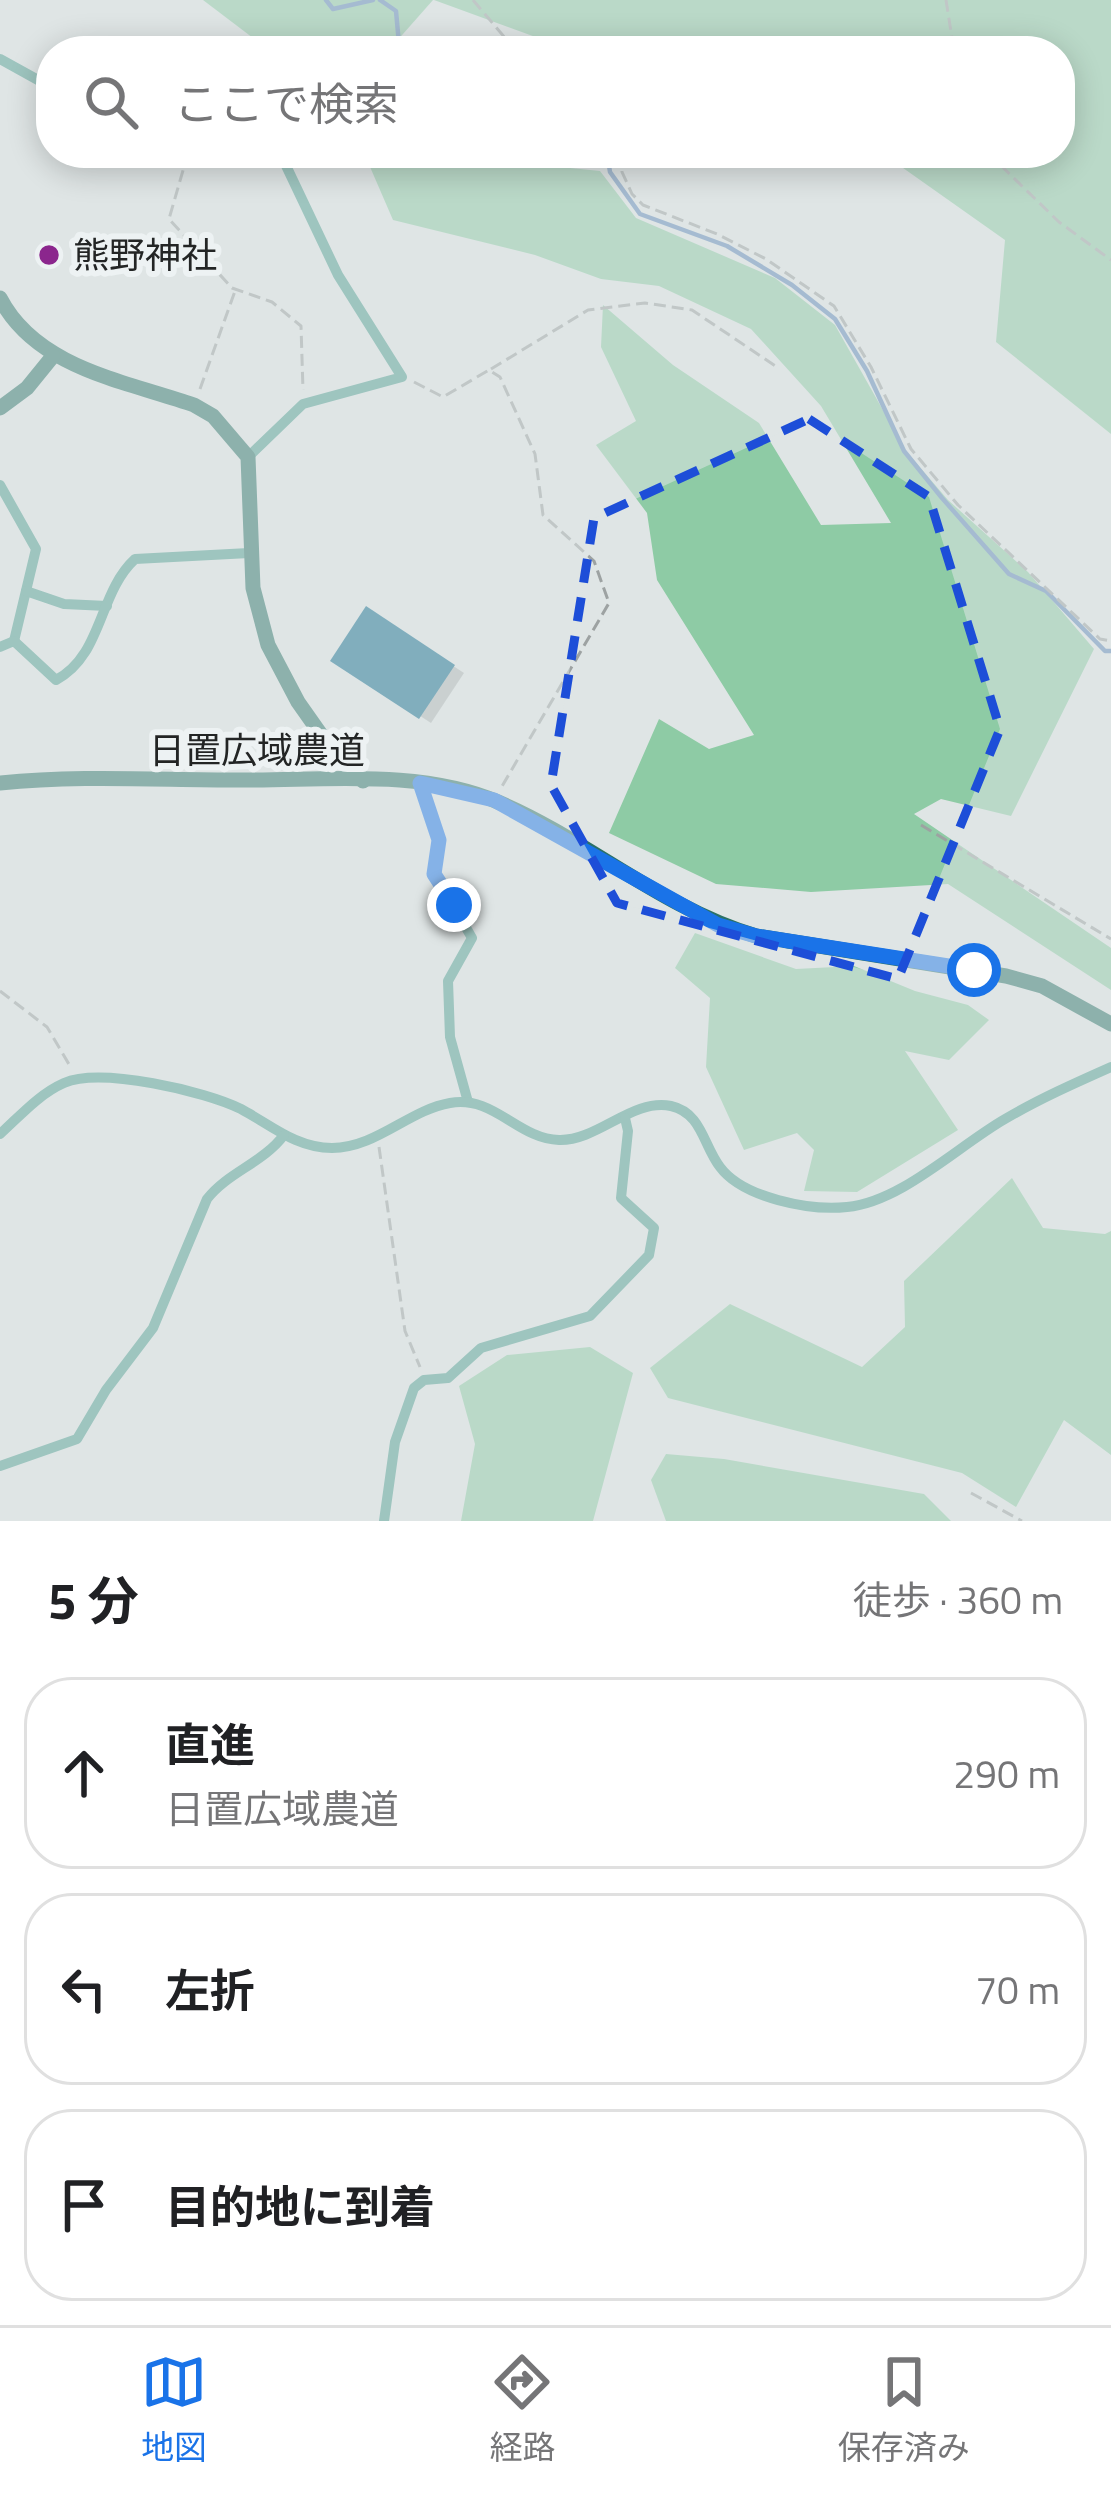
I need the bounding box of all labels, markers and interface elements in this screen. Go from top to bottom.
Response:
search box [36,36,1075,168]
icon: search [78,69,144,135]
text: ここで検索 [174,69,399,137]
place label: 熊野神社 [73,227,217,282]
marker: 熊野神社 [36,242,62,268]
street label: 日置広域農道 [149,722,365,777]
route end [427,878,481,932]
route start [947,943,1001,997]
text: 5 分 [48,1561,139,1639]
text: 徒歩 · 360 m [853,1570,1063,1629]
text: 直進 [165,1710,255,1778]
icon: ahead [51,1740,117,1806]
text: 290 m [953,1744,1060,1803]
text: 日置広域農道 [165,1779,399,1838]
icon: left [51,1956,117,2022]
text: 左折 [165,1956,255,2024]
text: 70 m [975,1960,1060,2019]
icon: arrive [51,2172,117,2238]
text: 目的地に到着 [165,2172,435,2240]
tab: 地図 [141,2349,207,2472]
tab: 経路 [489,2349,555,2472]
tab: 保存済み [838,2349,970,2472]

